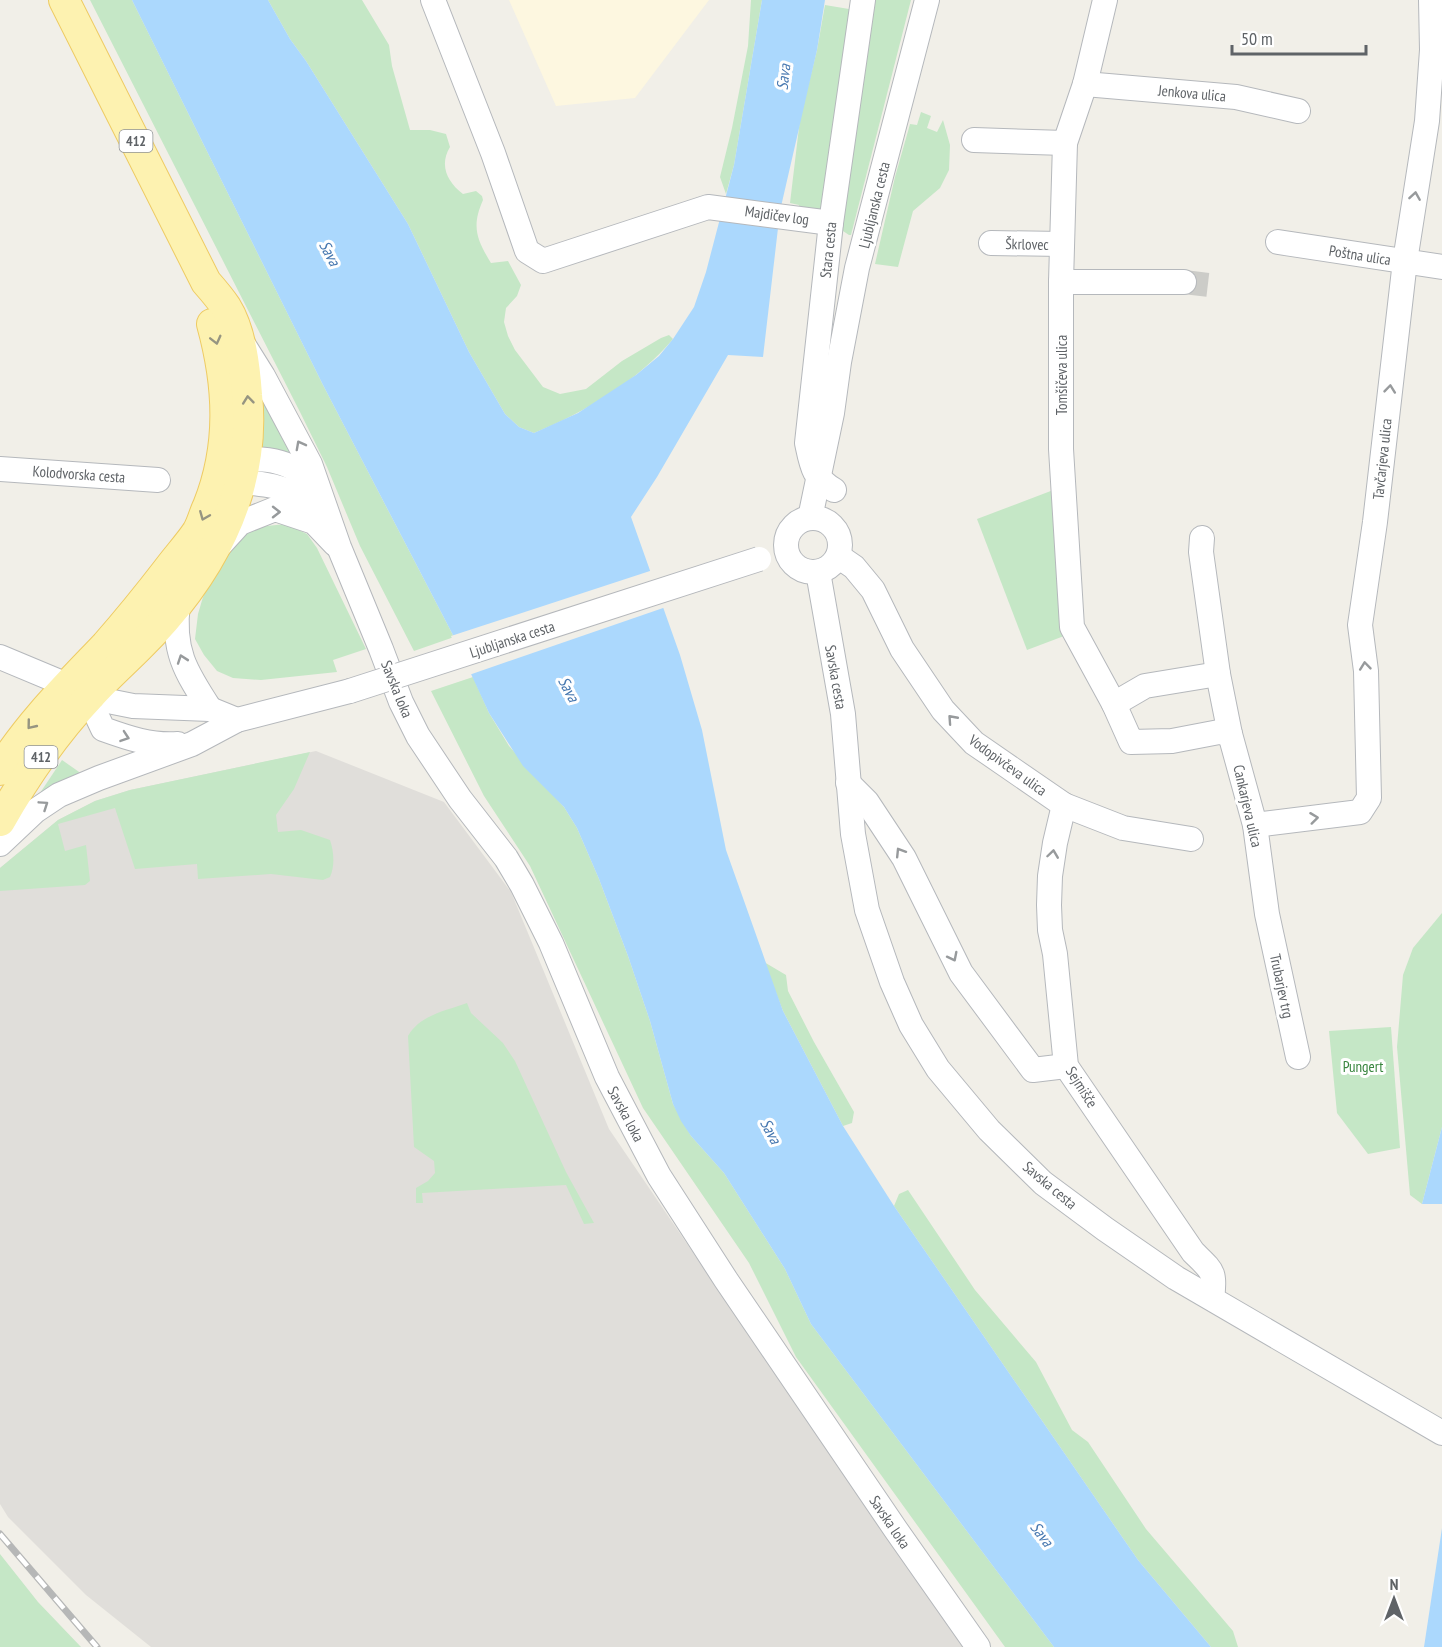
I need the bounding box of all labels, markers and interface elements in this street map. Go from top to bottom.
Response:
scale bar [1232,18,1366,56]
text: 50 m [1241,27,1273,50]
water label: Sava [771,61,795,91]
street label: Jenkova ulica [1156,80,1227,105]
road number: 412 [120,130,152,152]
street label: Ljubljanska cesta [854,160,894,250]
one-way arrow [1408,191,1421,201]
street label: Majdičev log [744,201,810,229]
street label: Stara cesta [816,221,840,279]
street label: Škrlovec [1005,234,1050,254]
water label: Sava [315,237,346,271]
street label: Poštna ulica [1328,241,1392,269]
one-way arrow [209,334,222,344]
street label: Tomšičeva ulica [1052,335,1071,415]
one-way arrow [1383,385,1396,394]
one-way arrow [242,395,255,405]
street label: Tavčarjeva ulica [1368,417,1396,501]
one-way arrow [296,441,307,451]
street label: Kolodvorska cesta [32,461,126,487]
one-way arrow [271,506,280,518]
one-way arrow [199,509,211,520]
street label: Ljubljanska cesta [467,616,557,662]
street label: Savska cesta [821,643,851,711]
one-way arrow [177,654,190,665]
street label: Savska loka [377,658,417,720]
one-way arrow [1359,662,1372,671]
water label: Sava [554,673,585,707]
one-way arrow [948,715,959,726]
one-way arrow [27,719,38,730]
one-way arrow [119,729,130,742]
street label: Vodopivčeva ulica [964,730,1051,800]
road number: 412 [24,746,57,768]
street label: Cankarjeva ulica [1229,763,1267,849]
one-way arrow [38,801,48,813]
one-way arrow [1309,812,1318,824]
one-way arrow [897,848,908,859]
one-way arrow [1046,850,1059,860]
one-way arrow [946,950,957,961]
street label: Trubarjev trg [1266,952,1298,1020]
park label: Pungert [1343,1057,1383,1076]
street label: Sejmišče [1062,1063,1102,1111]
street label: Savska loka [604,1083,648,1145]
water label: Sava [756,1115,787,1149]
street label: Savska cesta [1019,1157,1081,1213]
street label: Savska loka [865,1492,915,1552]
water label: Sava [1026,1518,1059,1552]
north arrow [1364,1569,1424,1629]
text: N [1390,1574,1398,1594]

